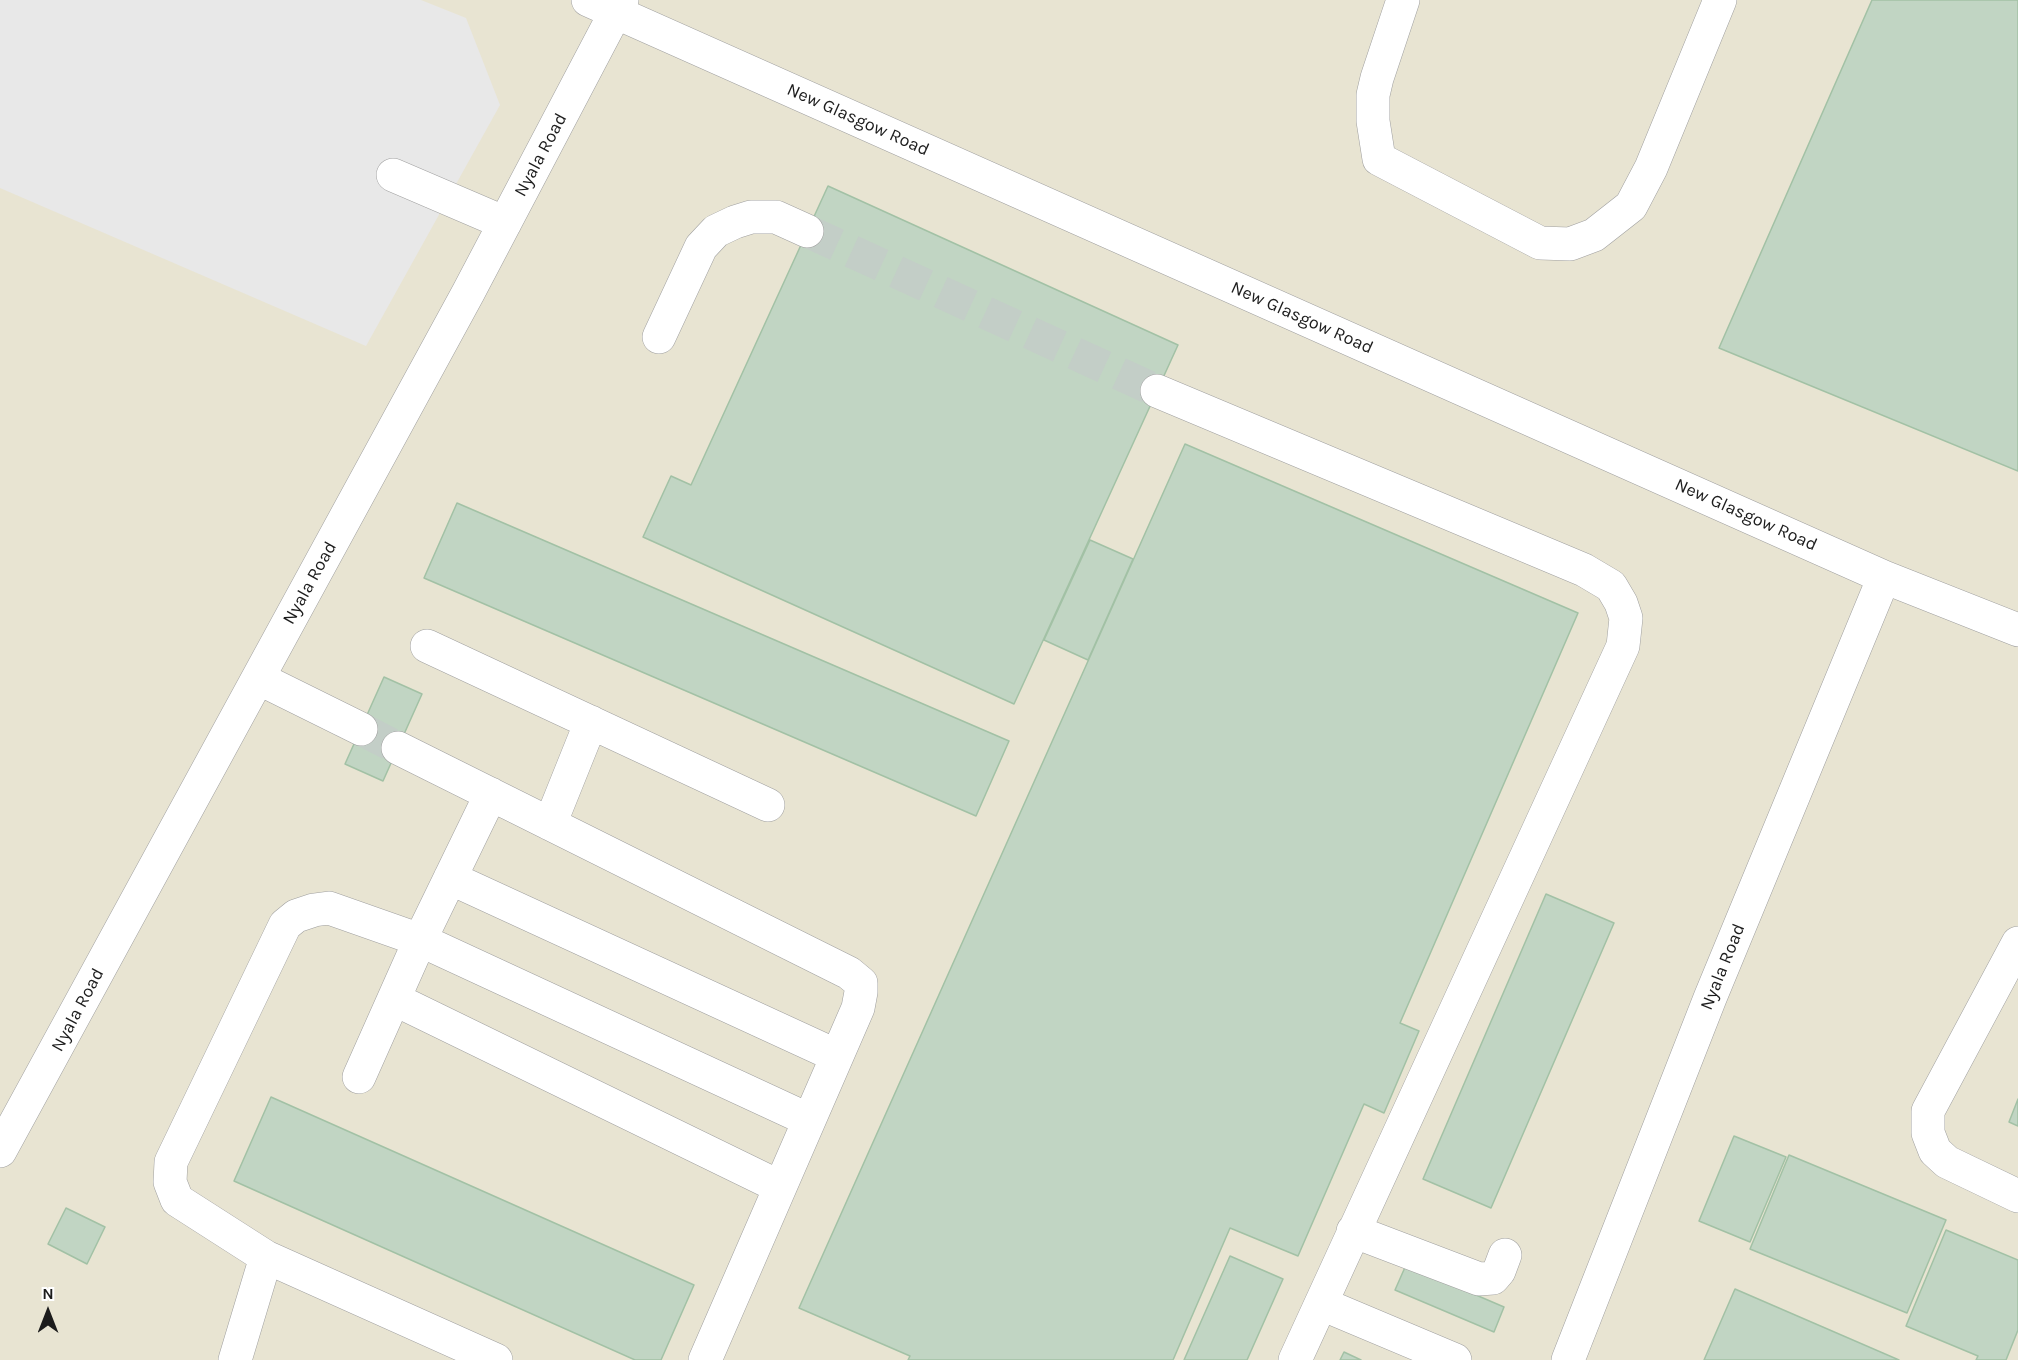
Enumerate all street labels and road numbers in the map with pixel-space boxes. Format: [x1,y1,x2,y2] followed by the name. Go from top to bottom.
[783,79,933,161] street label: New Glasgow Road
[510,110,572,200] street label: Nyala Road
[1227,277,1377,359] street label: New Glasgow Road
[1671,474,1821,556] street label: New Glasgow Road
[278,538,342,628] street label: Nyala Road
[1696,921,1750,1013] street label: Nyala Road
[47,965,109,1055] street label: Nyala Road

